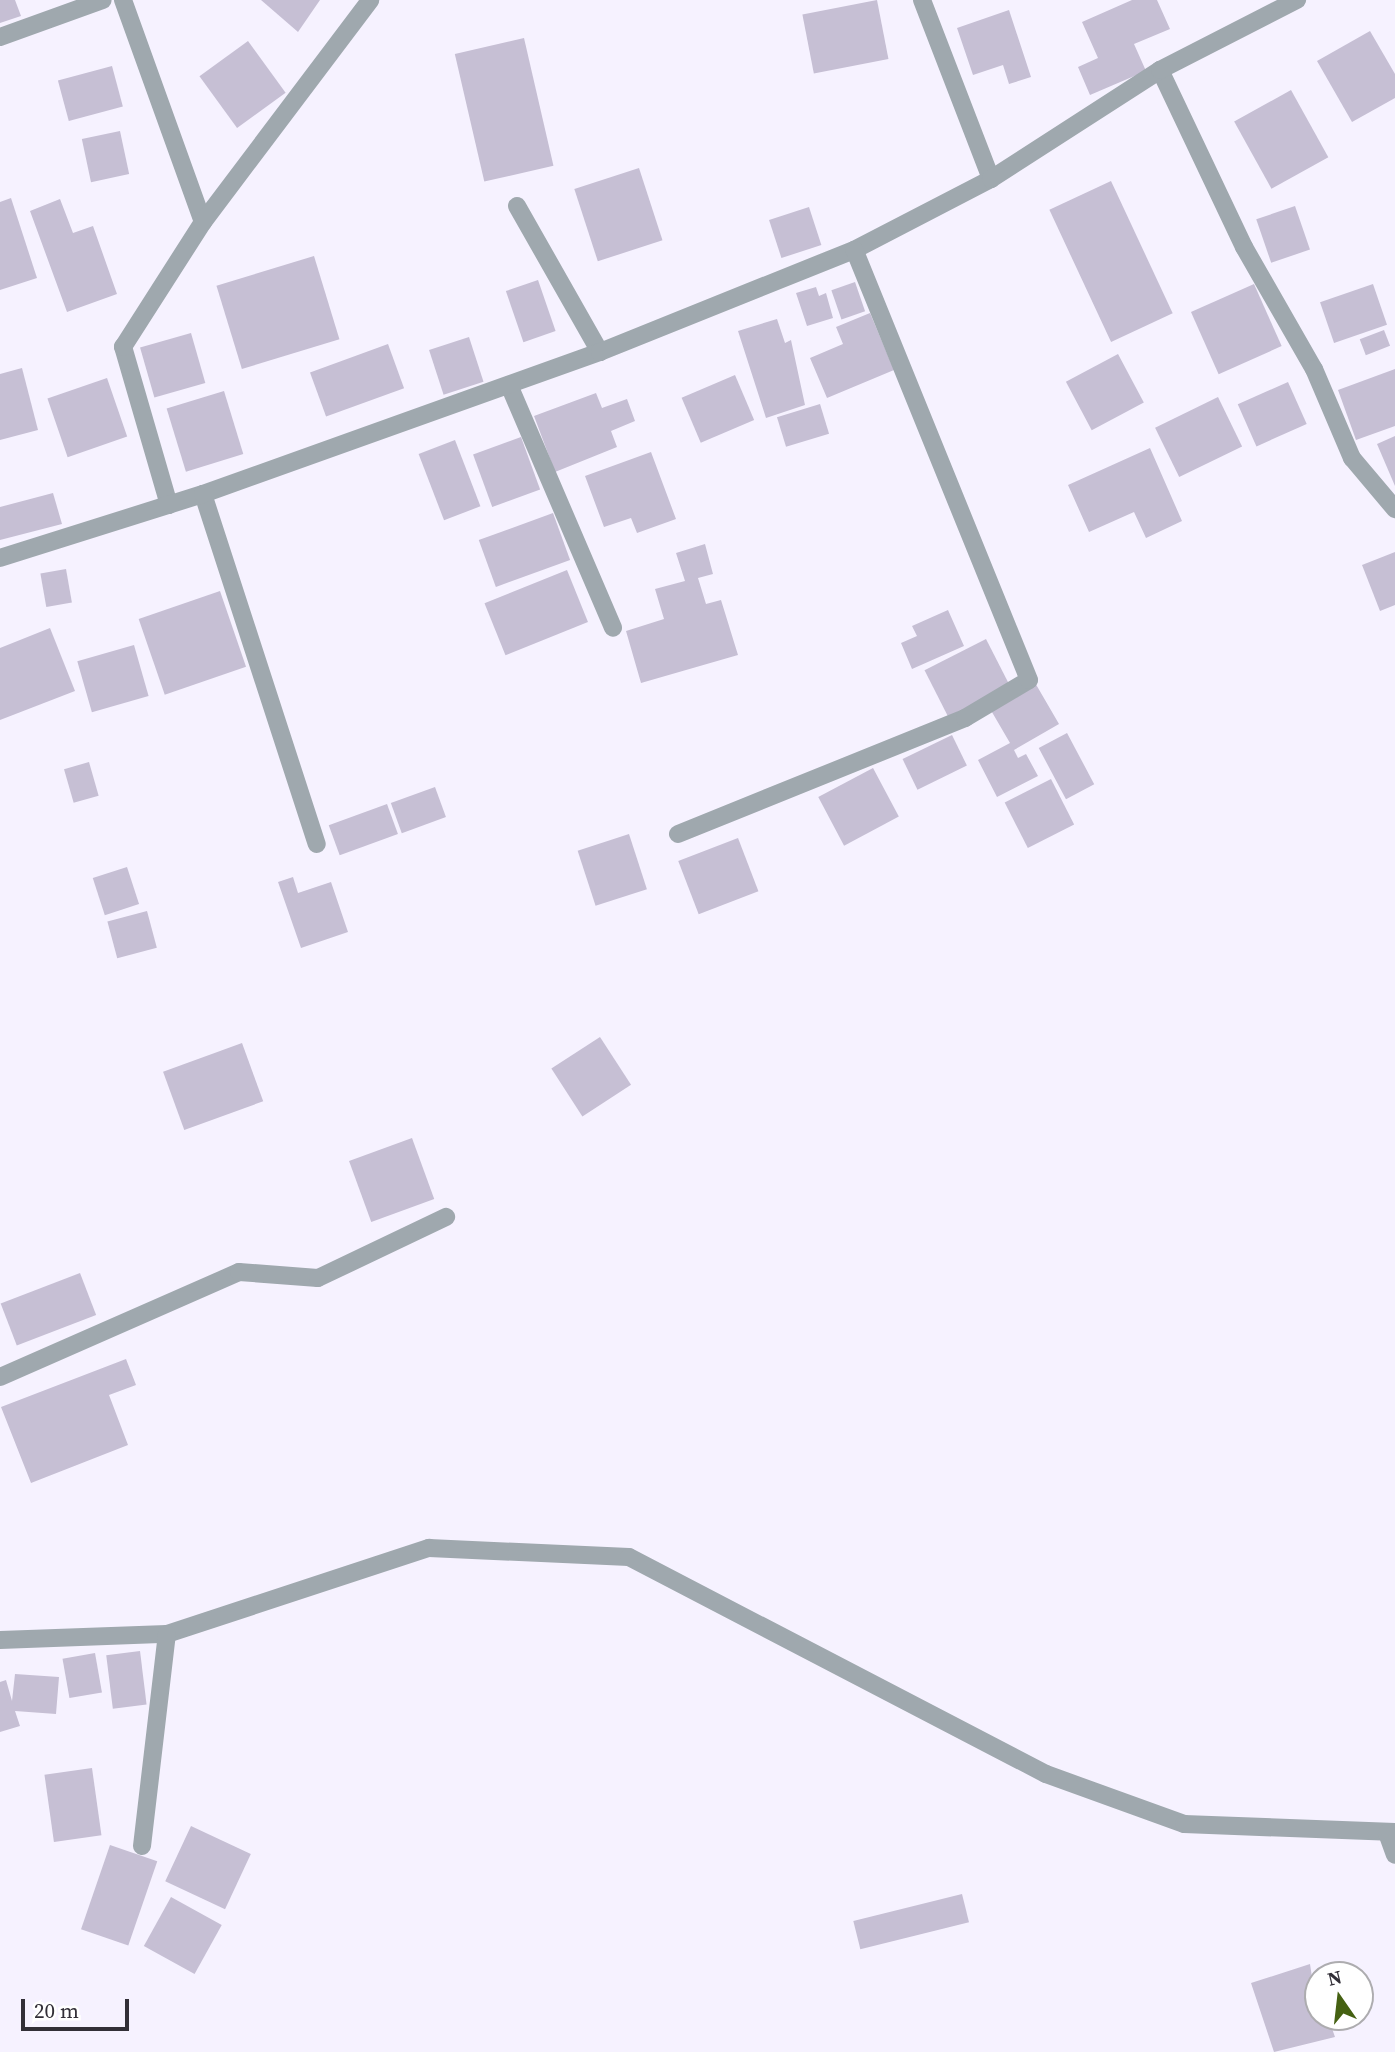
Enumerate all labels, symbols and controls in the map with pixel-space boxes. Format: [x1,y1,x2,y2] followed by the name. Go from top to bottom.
[1304,1961,1374,2031] north arrow
[1325,1963,1344,1992] text: N
[24,1986,133,2030] scale bar
[34,1996,79,2025] text: 20 m

